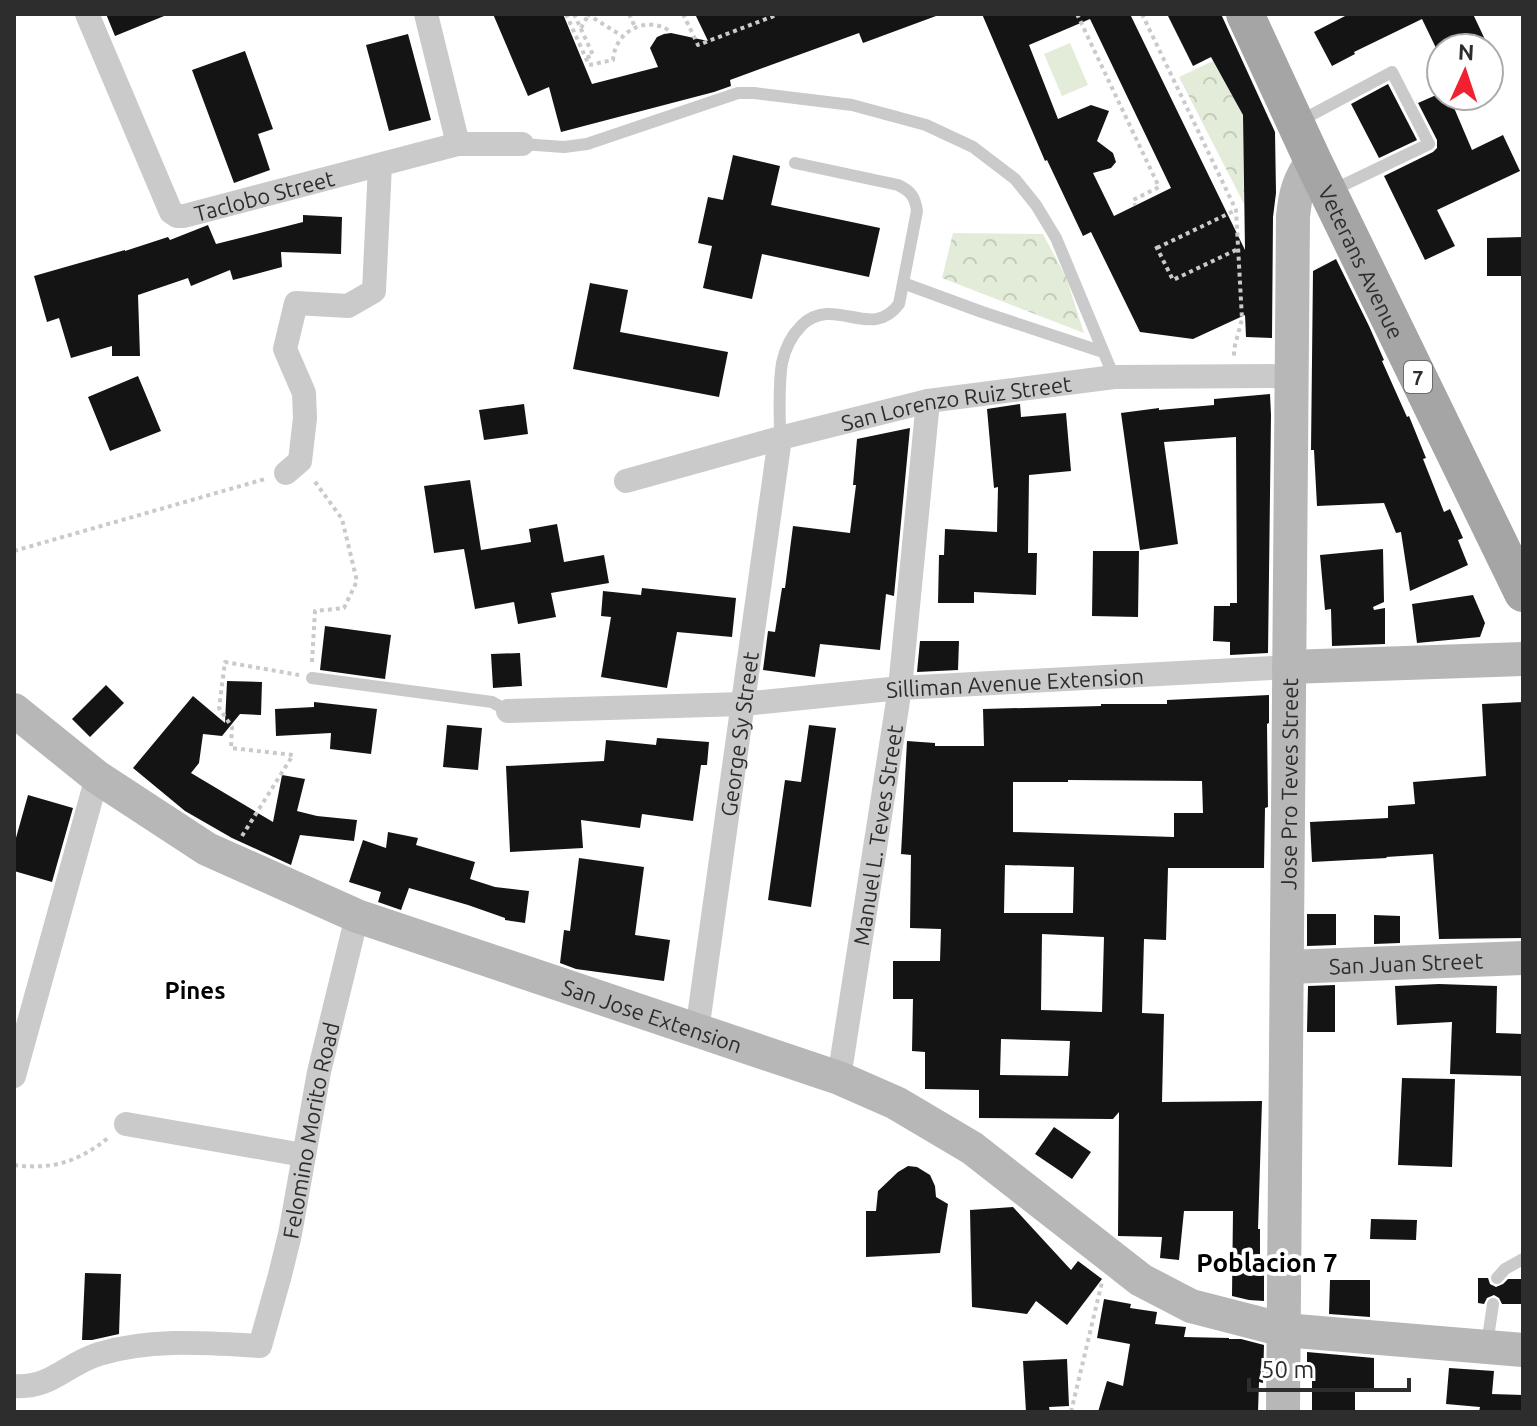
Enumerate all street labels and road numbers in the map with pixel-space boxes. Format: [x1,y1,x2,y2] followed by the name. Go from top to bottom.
[191,165,337,225] street label: Taclobo Street
[1314,181,1410,342] street label: Veterans Avenue
[1404,361,1432,393] road number: 7
[838,370,1073,435] street label: San Lorenzo Ruiz Street
[715,650,763,818] street label: George Sy Street
[885,662,1145,702] street label: Silliman Avenue Extension
[1275,677,1302,890] street label: Jose Pro Teves Street
[847,722,907,947] street label: Manuel L. Teves Street
[1328,947,1484,978] street label: San Juan Street
[559,973,746,1057] street label: San Jose Extension
[277,1019,343,1241] street label: Felomino Morito Road

